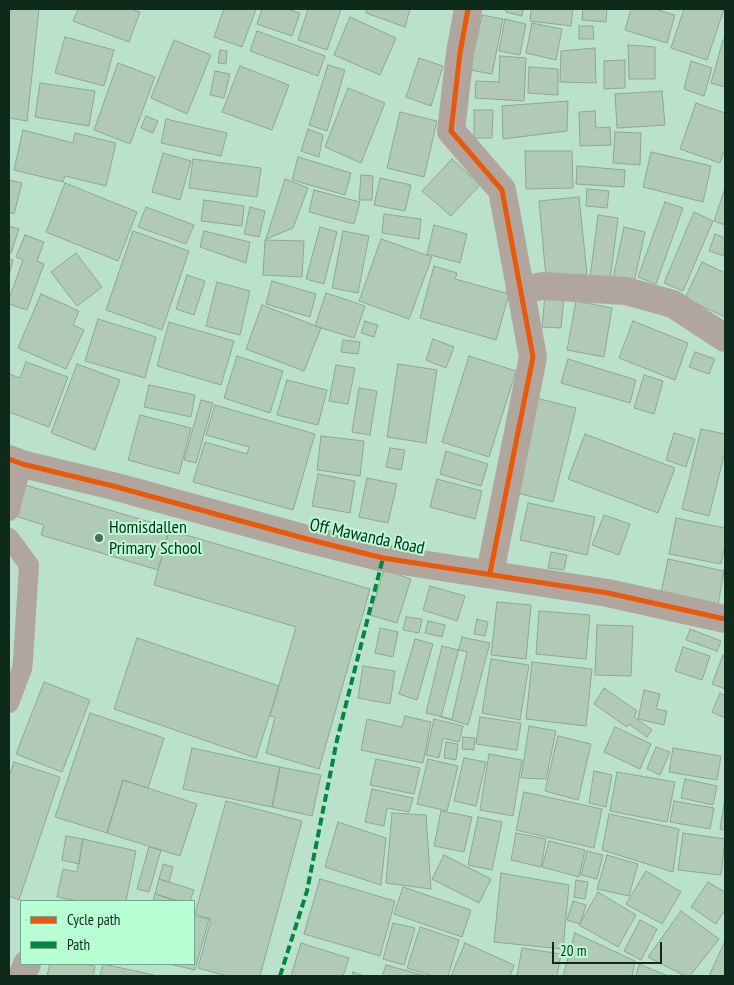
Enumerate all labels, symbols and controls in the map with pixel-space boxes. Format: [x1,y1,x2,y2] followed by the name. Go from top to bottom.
[308,514,426,560] street label: Off Mawanda Road
[109,517,202,560] place label: Homisdallen Primary School
[93,532,105,544] marker: Homisdallen Primary School
[20,900,195,965] legend
[67,910,120,929] text: Cycle path
[554,932,664,964] scale bar
[67,935,90,954] text: Path
[560,941,586,960] text: 20 m

